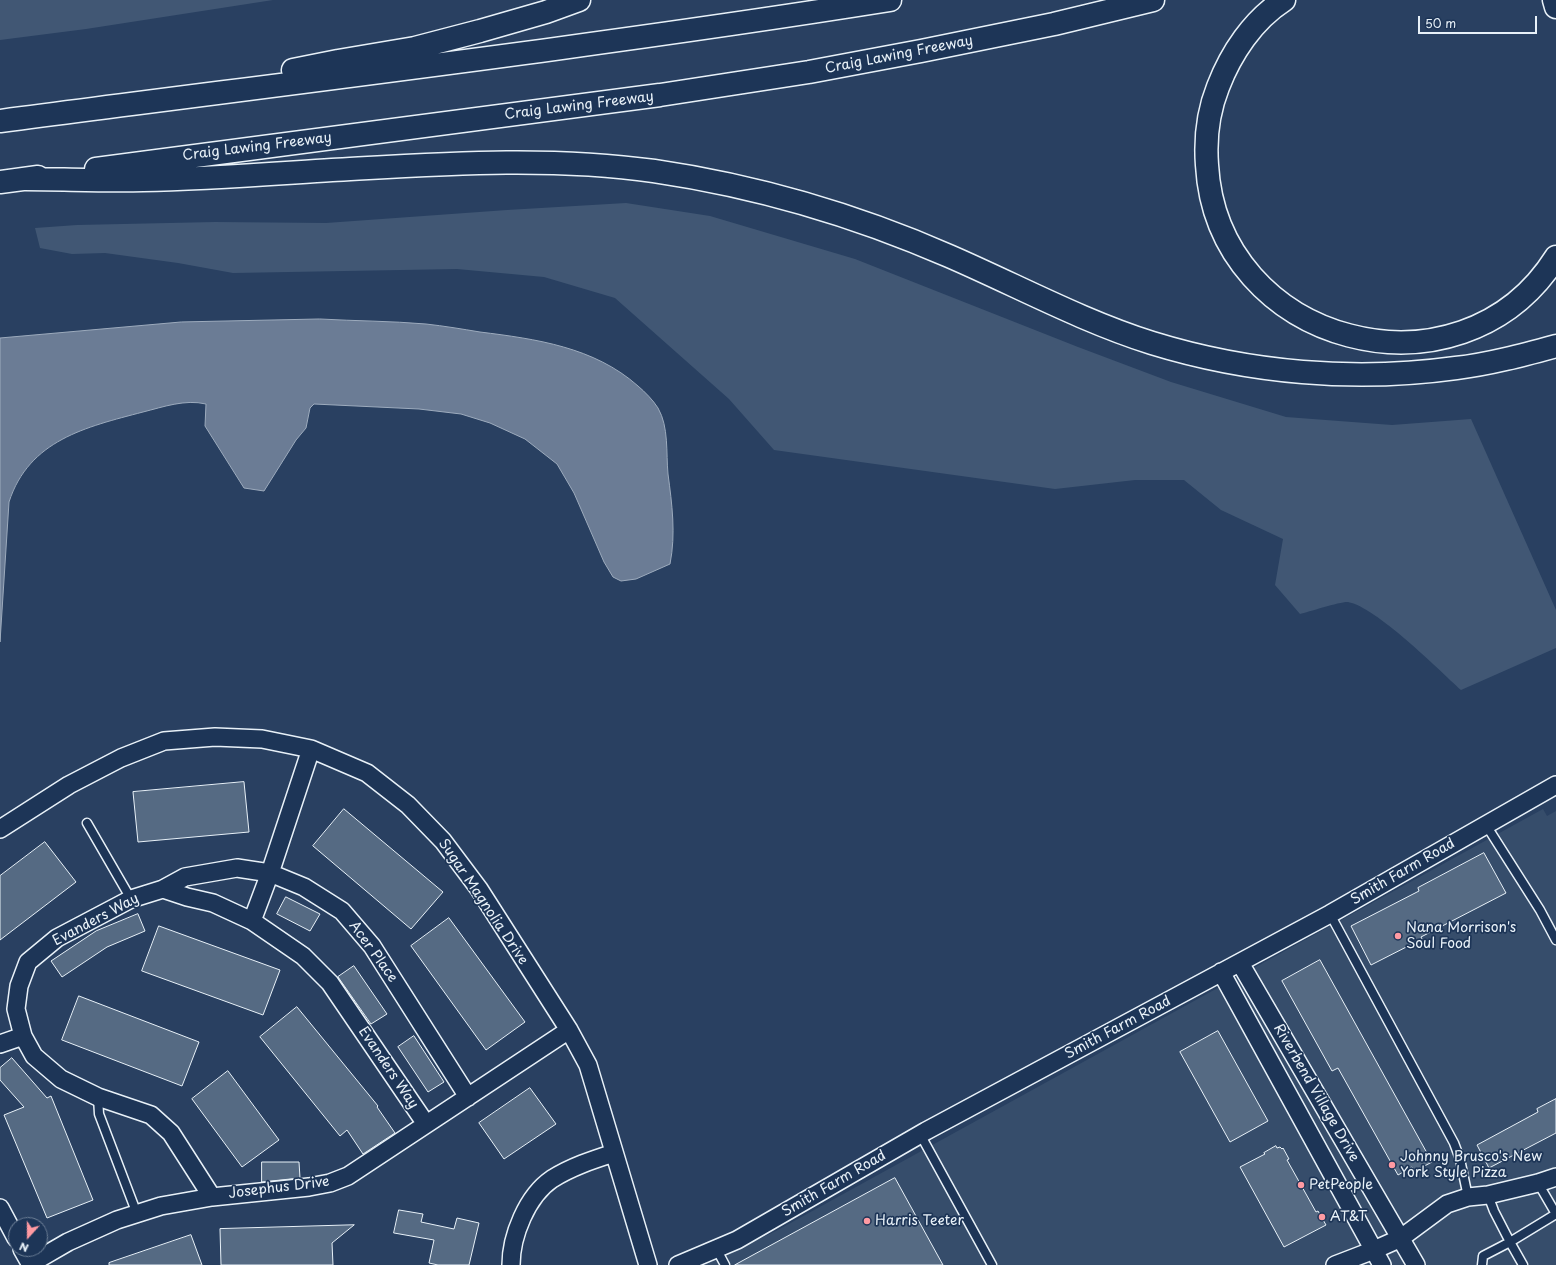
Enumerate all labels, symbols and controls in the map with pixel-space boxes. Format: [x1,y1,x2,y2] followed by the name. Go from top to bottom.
[1420,8,1539,34] scale bar
[1425,14,1456,32] text: 50 m
[824,32,974,78] street label: Craig Lawing Freeway
[503,89,655,123] street label: Craig Lawing Freeway
[181,130,333,164] street label: Craig Lawing Freeway
[1348,835,1458,909] street label: Smith Farm Road
[435,836,531,968] street label: Sugar Magnolia Drive
[50,890,142,950] street label: Evanders Way
[345,918,401,986] street label: Acer Place
[1406,920,1516,952] place label: Nana Morrison's Soul Food
[1393,931,1403,941] marker: Nana Morrison's Soul Food
[1062,993,1174,1063] street label: Smith Farm Road
[1270,1021,1362,1165] street label: Riverbend Village Drive
[354,1024,422,1112] street label: Evanders Way
[779,1147,889,1221] street label: Smith Farm Road
[1400,1149,1542,1182] place label: Johnny Brusco's New York Style Pizza
[1387,1160,1397,1170] marker: Johnny Brusco's New York Style Pizza
[227,1173,331,1203] street label: Josephus Drive
[1309,1177,1373,1193] place label: PetPeople
[1296,1180,1306,1190] marker: PetPeople
[1330,1209,1367,1225] place label: AT&T
[1317,1212,1327,1222] marker: AT&T
[875,1213,964,1229] place label: Harris Teeter
[862,1216,872,1226] marker: Harris Teeter
[8,1217,48,1257] north arrow
[17,1238,31,1257] text: N

